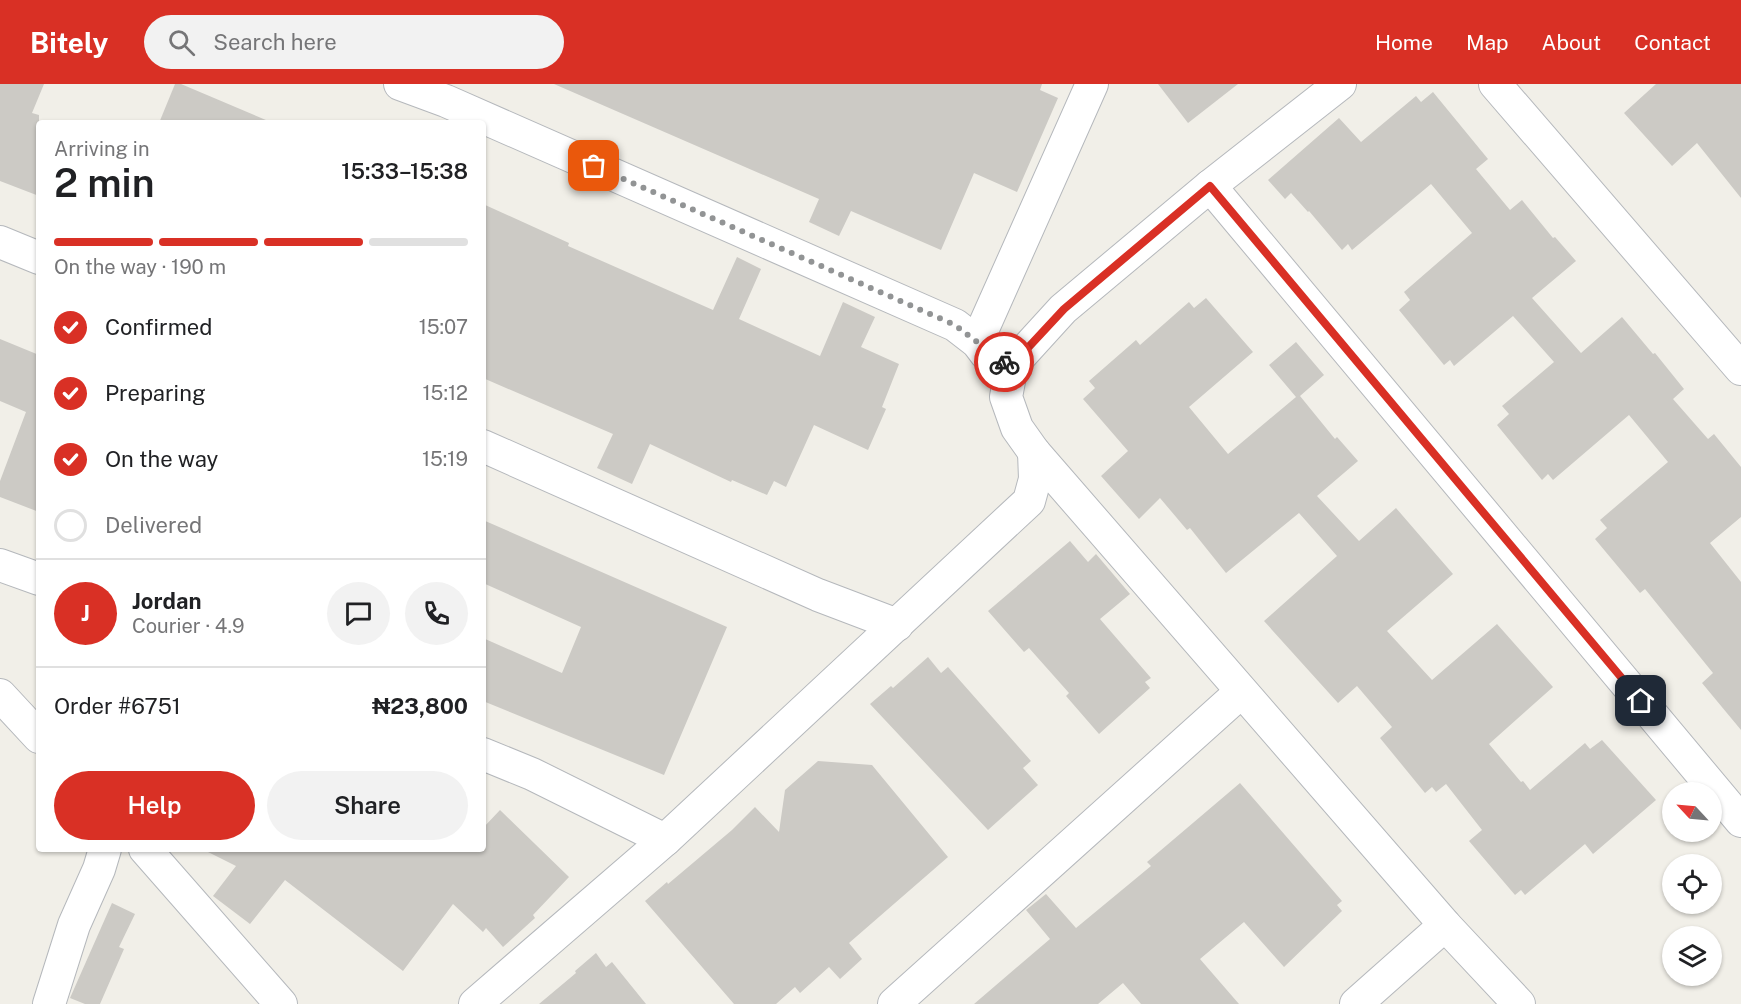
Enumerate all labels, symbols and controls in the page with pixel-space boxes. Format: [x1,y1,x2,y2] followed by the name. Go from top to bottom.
[144,15,564,69] search box
[30,26,108,59] text: Bitely
[165,26,198,59] icon: search
[213,29,337,55] text: Search here
[1375,30,1433,55] text: Home
[1466,30,1509,55] text: Map
[1542,30,1601,55] text: About
[1634,30,1711,55] text: Contact
[54,137,149,161] text: Arriving in
[568,140,619,191] pin
[577,149,610,182] icon: bag
[341,158,468,184] text: 15:33–15:38
[54,160,155,206] text: 2 min
[54,255,226,279] text: On the way · 190 m
[54,311,87,344] icon: check
[105,314,212,340] text: Confirmed
[419,315,468,339] text: 15:07
[974,332,1034,392] courier
[988,346,1021,379] icon: bike
[54,377,87,410] icon: check
[105,380,206,406] text: Preparing
[422,381,468,405] text: 15:12
[54,443,87,476] icon: check
[105,446,218,472] text: On the way
[422,447,468,471] text: 15:19
[105,512,202,538] text: Delivered
[327,582,390,645] button: chat
[405,582,468,645] button: phone
[132,588,201,614] text: Jordan
[81,600,90,626] text: J
[132,614,244,638] text: Courier · 4.9
[1615,675,1666,726] pin
[1624,684,1657,717] icon: home
[54,693,181,719] text: Order #6751
[372,693,468,719] text: ₦23,800
[54,771,255,840] button: Help
[267,771,468,840] button: Share
[1662,782,1722,842] north arrow
[1662,782,1722,986] map controls
[1662,854,1722,914] button: locate
[1662,926,1722,986] button: layers

